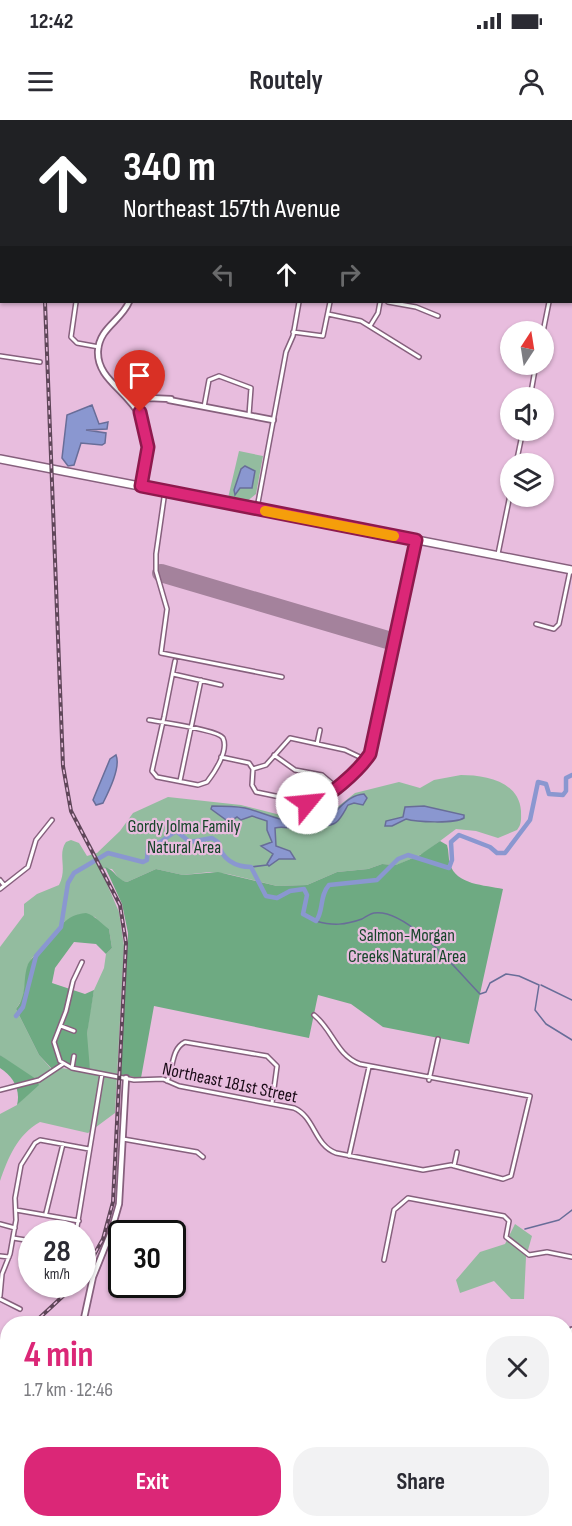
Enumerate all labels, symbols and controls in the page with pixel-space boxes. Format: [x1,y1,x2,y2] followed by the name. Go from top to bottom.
[30,8,73,35] text: 12:42
[24,65,57,98] icon: menu
[249,65,323,97] text: Routely
[515,65,548,98] icon: person
[123,142,216,193] text: 340 m
[24,144,102,222] icon: ahead
[123,193,341,225] text: Northeast 157th Avenue
[207,258,240,291] icon: left
[270,258,303,291] icon: ahead
[333,258,366,291] icon: right
[500,321,554,375] north arrow
[500,321,554,507] map controls
[114,350,165,412] pin
[123,359,156,392] icon: arrive
[500,387,554,441] button: sound
[500,453,554,507] button: layers
[275,771,339,835] position arrow
[127,816,241,858] park label: Gordy Jolma Family Natural Area
[348,925,466,967] park label: Salmon-Morgan Creeks Natural Area
[161,1058,300,1108] street label: Northeast 181st Street
[108,1220,186,1298] speed limit sign: 30
[43,1234,71,1270] text: 28
[44,1265,70,1284] text: km/h
[24,1334,94,1377] text: 4 min
[486,1336,549,1399] button: close
[24,1378,113,1402] text: 1.7 km · 12:46
[24,1447,281,1516] button: Exit
[293,1447,549,1516] button: Share

